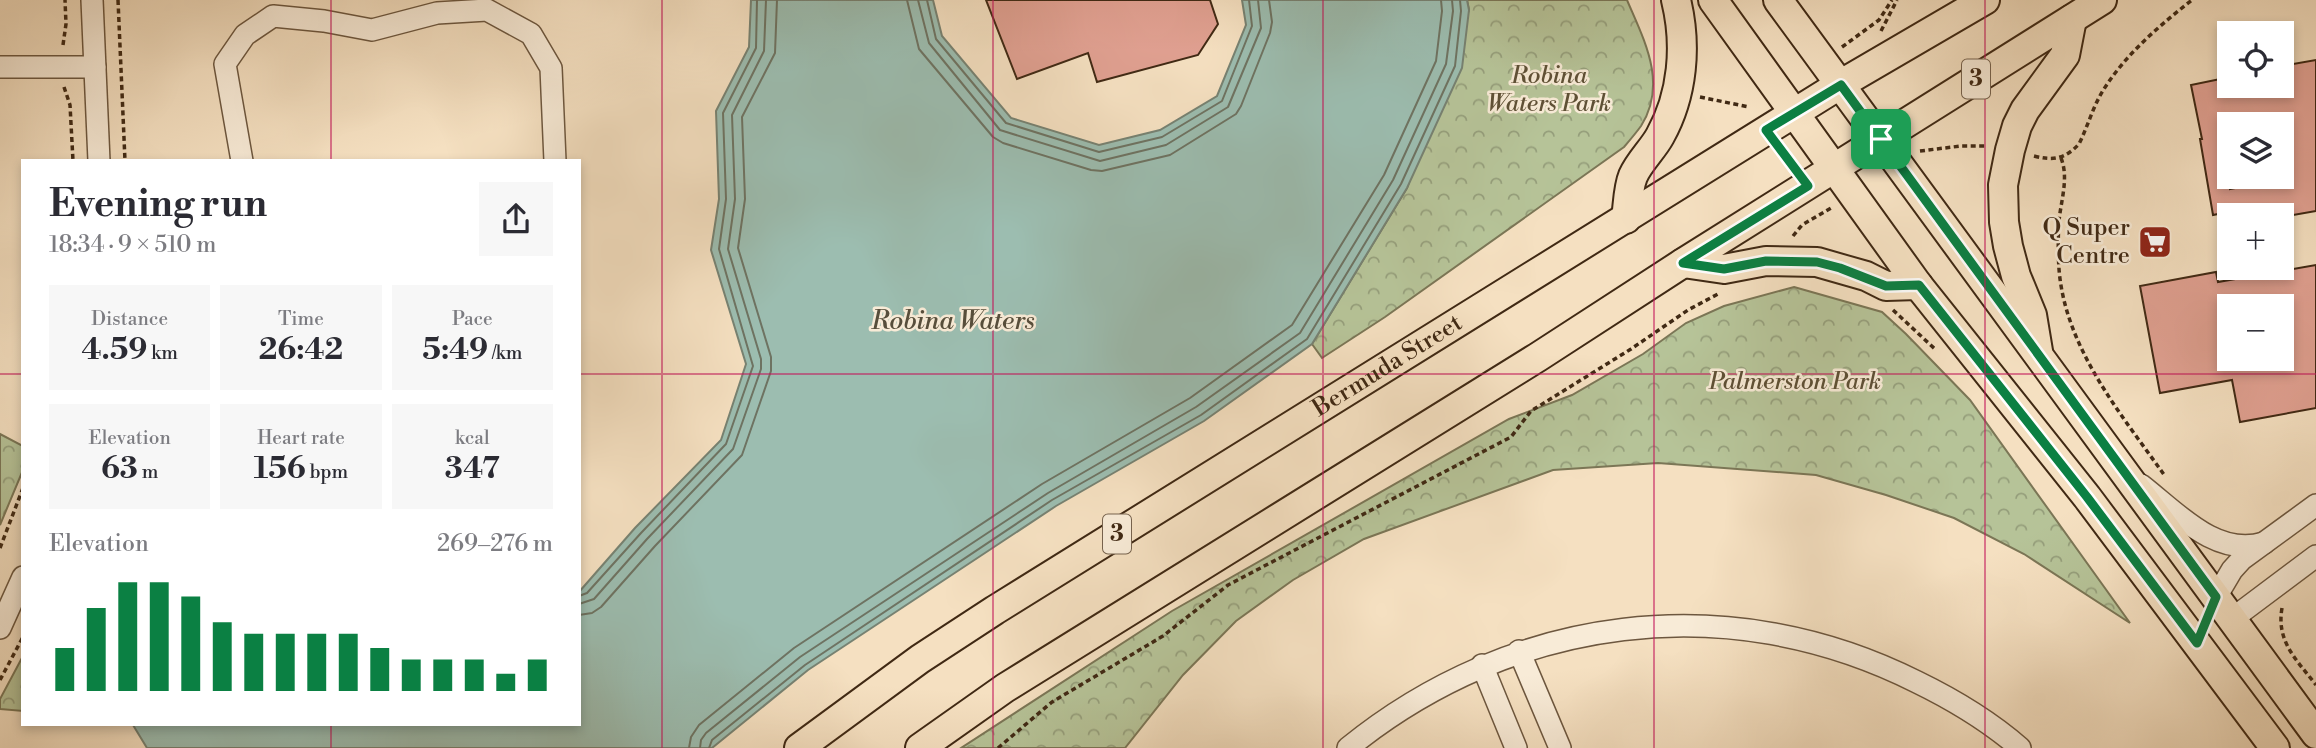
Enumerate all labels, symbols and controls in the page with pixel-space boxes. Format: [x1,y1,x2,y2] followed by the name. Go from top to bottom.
[2217,21,2294,371] map controls
[2217,21,2294,98] button: locate
[1962,60,1990,99] road number: 3
[1487,61,1611,119] park label: Robina Waters Park
[1851,109,1911,169] pin
[2217,112,2294,189] button: layers
[1862,120,1900,158] icon: arrive
[49,181,267,228] text: Evening run
[479,182,553,256] button: share
[2217,203,2294,280] button: +
[2042,213,2130,271] place label: Q Super Centre
[2136,223,2174,261] supermarket icon: Q Super Centre
[49,231,217,259] text: 18:34 · 9 × 510 m
[2217,294,2294,371] button: −
[870,305,1035,337] water label: Robina Waters
[91,307,168,331] text: Distance
[278,307,324,331] text: Time
[452,307,493,331] text: Pace
[1306,308,1468,424] street label: Bermuda Street
[82,331,147,369] text: 4.59
[259,331,343,369] text: 26:42
[422,331,488,369] text: 5:49
[147,341,178,365] text: km
[488,341,522,365] text: /km
[1708,367,1881,397] park label: Palmerston Park
[89,426,171,450] text: Elevation
[257,426,345,450] text: Heart rate
[455,426,490,450] text: kcal
[101,450,138,488] text: 63
[254,450,306,488] text: 156
[445,450,500,488] text: 347
[138,460,158,484] text: m
[306,460,348,484] text: bpm
[1103,514,1131,554] road number: 3
[49,530,149,558] text: Elevation
[437,530,553,558] text: 269–276 m

